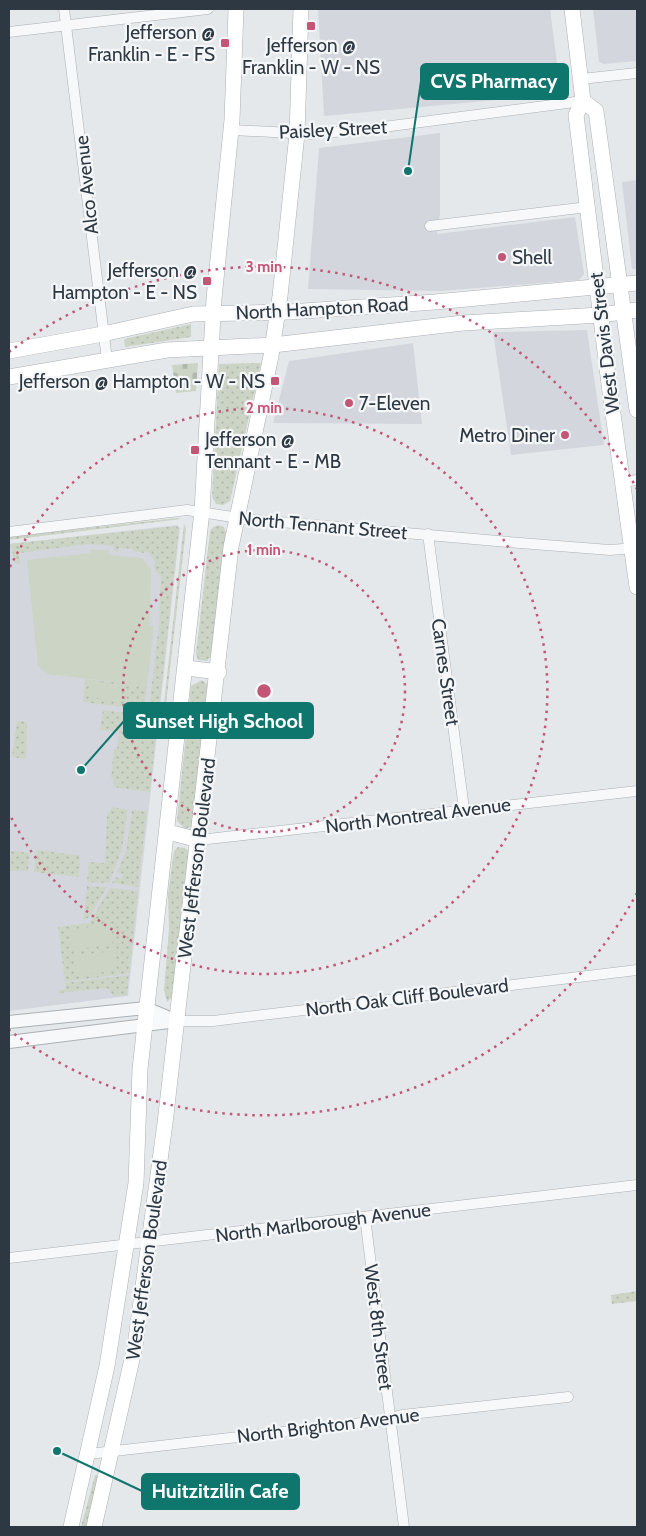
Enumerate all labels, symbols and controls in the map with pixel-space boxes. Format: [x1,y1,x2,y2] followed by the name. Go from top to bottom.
[305,20,317,32] marker: Jefferson @ Franklin - W - NS
[88,21,215,66] place label: Jefferson @ Franklin - E - FS
[242,34,380,79] place label: Jefferson @ Franklin - W - NS
[219,37,231,49] marker: Jefferson @ Franklin - E - FS
[421,64,568,99] callout: CVS Pharmacy
[430,69,558,93] text: CVS Pharmacy
[278,115,388,144] street label: Paisley Street
[70,134,103,236] street label: Alco Avenue
[512,246,552,269] place label: Shell
[496,251,508,263] marker: Shell
[246,258,282,276] text: 3 min
[52,259,197,304] place label: Jefferson @ Hampton - E - NS
[584,270,625,415] street label: West Davis Street
[201,275,213,287] marker: Jefferson @ Hampton - E - NS
[235,292,409,325] street label: North Hampton Road
[18,370,265,393] place label: Jefferson @ Hampton - W - NS
[269,375,281,387] marker: Jefferson @ Hampton - W - NS
[359,392,430,415] place label: 7-Eleven
[343,397,355,409] marker: 7-Eleven
[246,399,282,417] text: 2 min
[459,424,555,447] place label: Metro Diner
[204,428,341,473] place label: Jefferson @ Tennant - E - MB
[559,429,571,441] marker: Metro Diner
[189,444,201,456] marker: Jefferson @ Tennant - E - MB
[238,507,409,544] street label: North Tennant Street
[247,541,281,559] text: 1 min
[427,617,465,728] street label: Carnes Street
[255,682,273,700] centre of rings
[124,703,313,738] callout: Sunset High School
[135,709,303,733] text: Sunset High School
[173,757,220,960] street label: West Jefferson Boulevard
[324,793,512,838] street label: North Montreal Avenue
[304,974,510,1021] street label: North Oak Cliff Boulevard
[121,1159,172,1361] street label: West Jefferson Boulevard
[214,1198,432,1247] street label: North Marlborough Avenue
[359,1263,398,1392] street label: West 8th Street
[236,1403,421,1448] street label: North Brighton Avenue
[142,1474,299,1509] callout: Huitzitzilin Cafe
[151,1479,289,1503] text: Huitzitzilin Cafe

